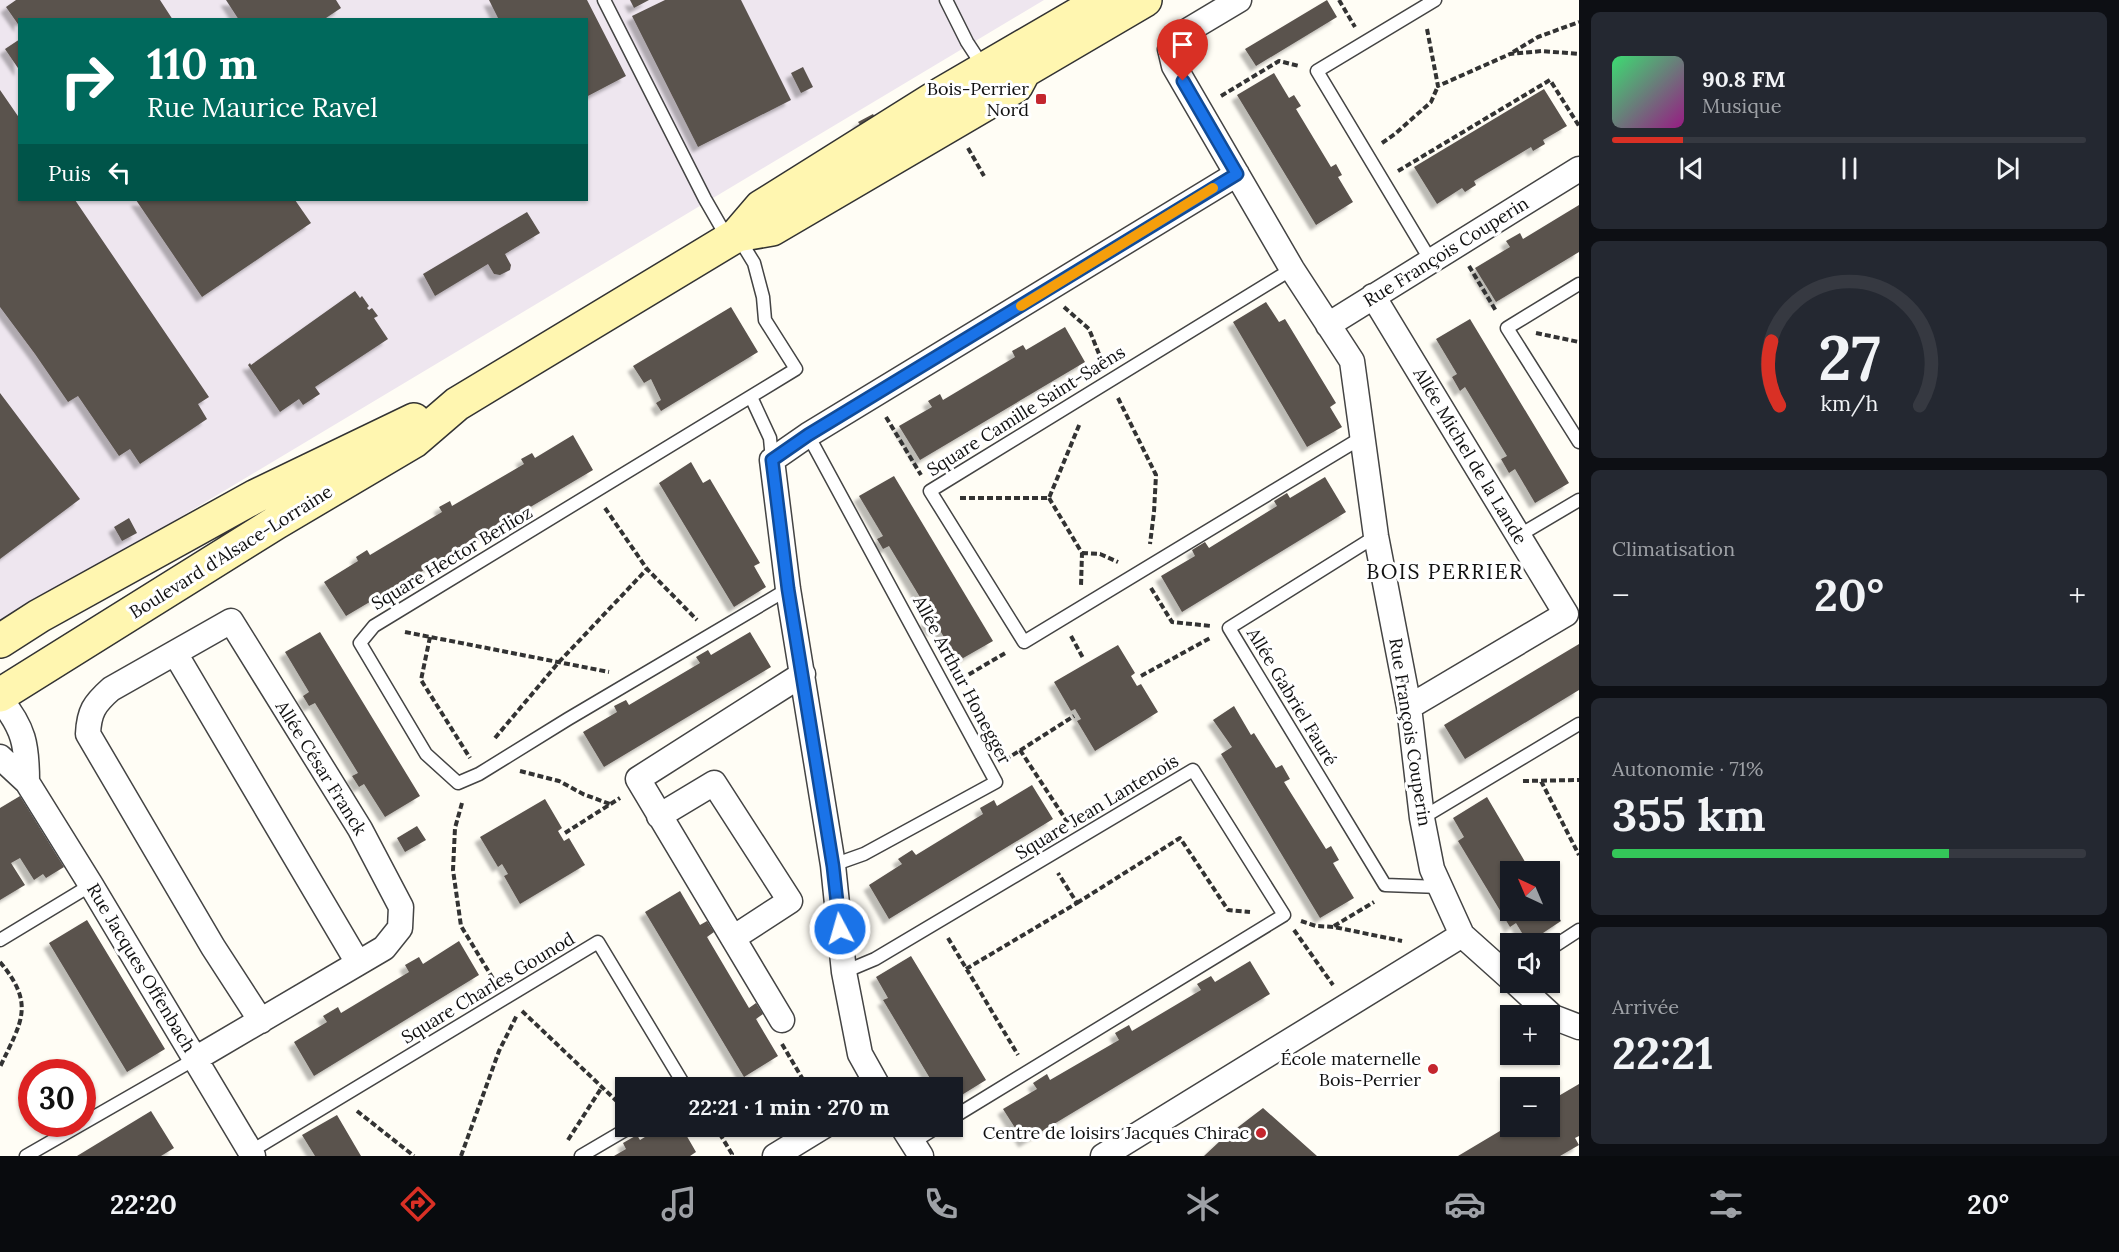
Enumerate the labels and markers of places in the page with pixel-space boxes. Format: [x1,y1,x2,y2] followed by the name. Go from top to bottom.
[1157,19,1208,81] pin
[927,77,1029,121] place label: Bois-Perrier Nord
[1034,92,1048,106] marker: Bois-Perrier Nord
[1280,1047,1421,1091] place label: École maternelle Bois-Perrier
[1426,1062,1440,1076] marker: École maternelle Bois-Perrier
[983,1121,1249,1144] place label: Centre de loisirs Jacques Chirac
[1254,1126,1268,1140] marker: Centre de loisirs Jacques Chirac

